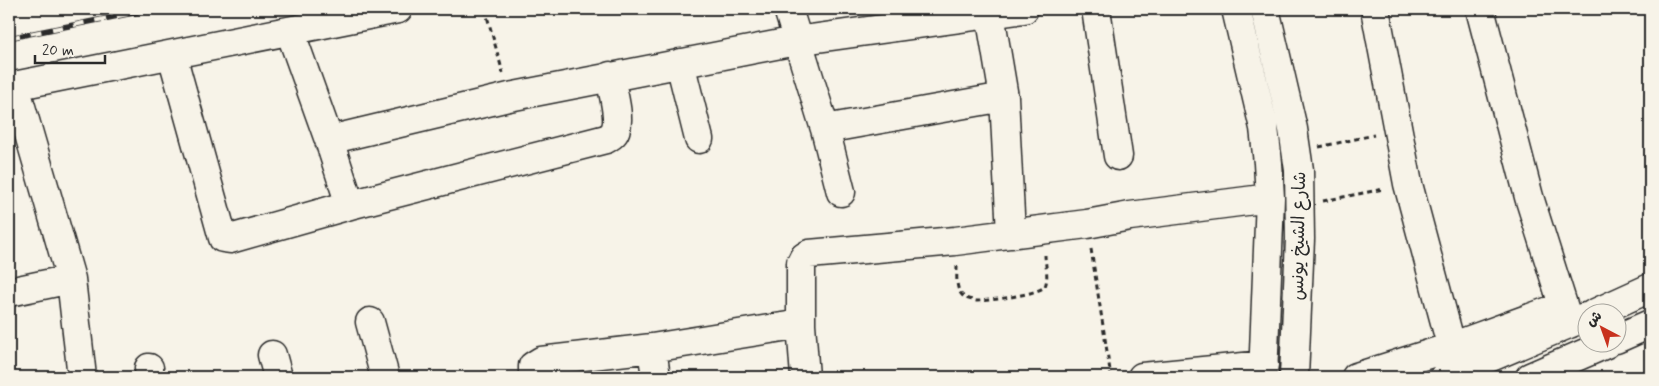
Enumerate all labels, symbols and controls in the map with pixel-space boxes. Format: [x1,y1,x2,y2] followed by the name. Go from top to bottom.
[35,32,105,64] scale bar
[42,41,74,61] text: 20 m
[1286,171,1312,301] street label: شارع الشيخ يونس
[1576,304,1626,354] north arrow
[1582,307,1606,331] text: ش

